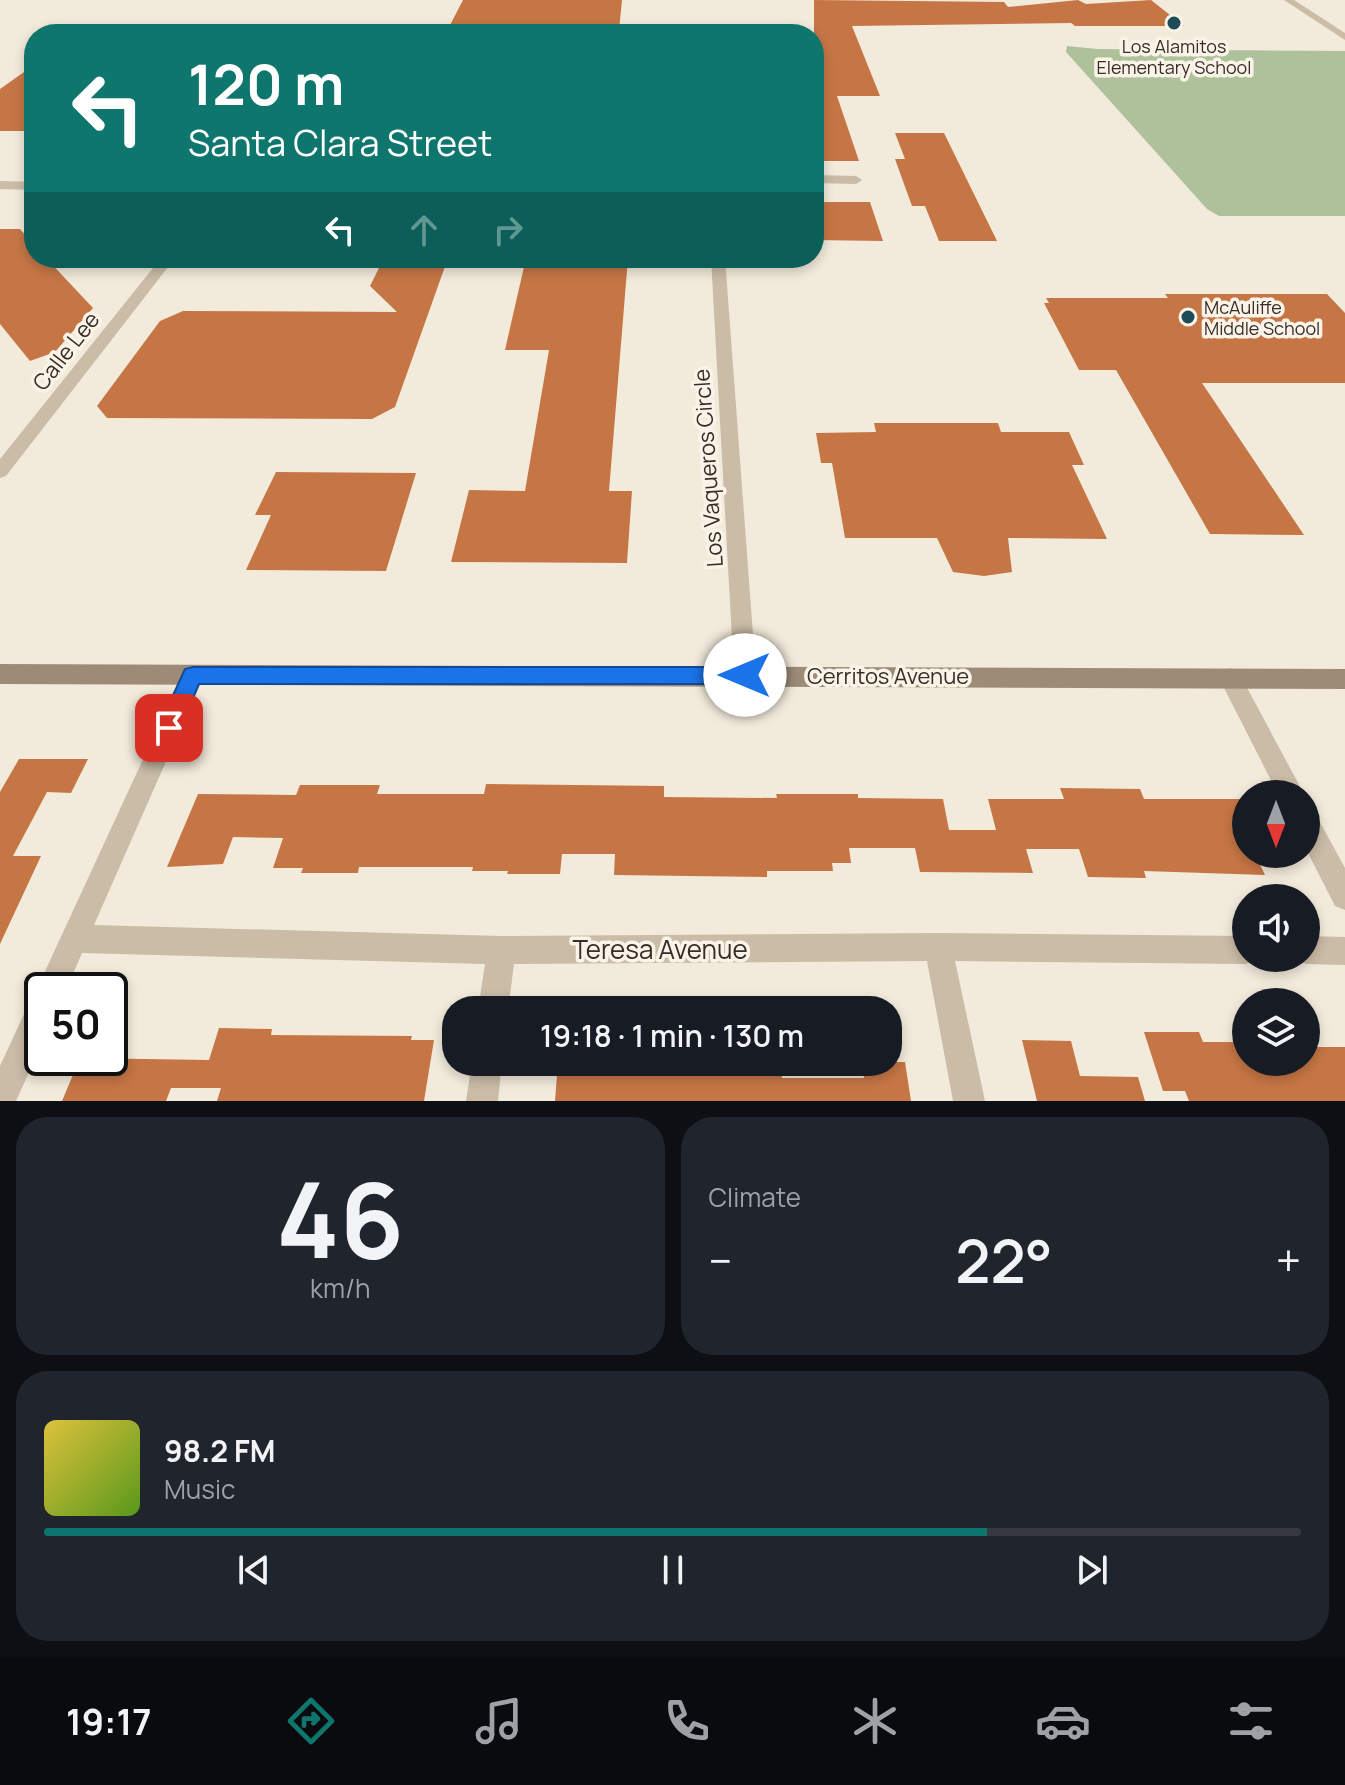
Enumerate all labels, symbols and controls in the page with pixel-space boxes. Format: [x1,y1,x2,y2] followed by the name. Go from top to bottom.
[1165,14,1183,32] marker: Los Alamitos Elementary School
[1097,34,1251,79] place label: Los Alamitos Elementary School
[188,45,344,122] text: 120 m
[56,56,160,160] icon: left
[188,118,493,167] text: Santa Clara Street
[318,208,362,252] icon: left
[402,208,446,252] icon: ahead
[486,208,530,252] icon: right
[1204,295,1320,340] place label: McAuliffe Middle School
[26,305,106,397] street label: Calle Lee
[1179,308,1197,326] marker: McAuliffe Middle School
[686,368,730,568] street label: Los Vaqueros Circle
[703,633,787,717] position arrow
[807,661,969,691] street label: Cerritos Avenue
[135,694,203,762] pin
[147,706,191,750] icon: arrive
[1232,780,1320,868] north arrow
[1232,780,1320,1076] map controls
[1232,884,1320,972] button: sound
[572,931,748,967] street label: Teresa Avenue
[24,972,128,1076] speed limit sign: 50
[1232,988,1320,1076] button: layers
[540,1015,804,1056] text: 19:18 · 1 min · 130 m
[276,1147,404,1289] text: 46
[709,1179,801,1215] text: Climate
[955,1219,1053,1301] text: 22°
[709,1230,732,1290] text: −
[1276,1230,1301,1290] text: +
[310,1270,370,1306] text: km/h
[164,1430,275,1471] text: 98.2 FM
[164,1471,235,1507] text: Music
[232,1548,276,1592] icon: previous
[651,1548,695,1592] icon: pause
[1070,1548,1114,1592] icon: next
[283,1693,339,1749] icon: directions
[471,1693,527,1749] icon: music
[659,1693,715,1749] icon: phone
[847,1693,903,1749] icon: climate
[1035,1693,1091,1749] icon: car
[1223,1693,1279,1749] icon: filters
[66,1697,151,1746] text: 19:17

